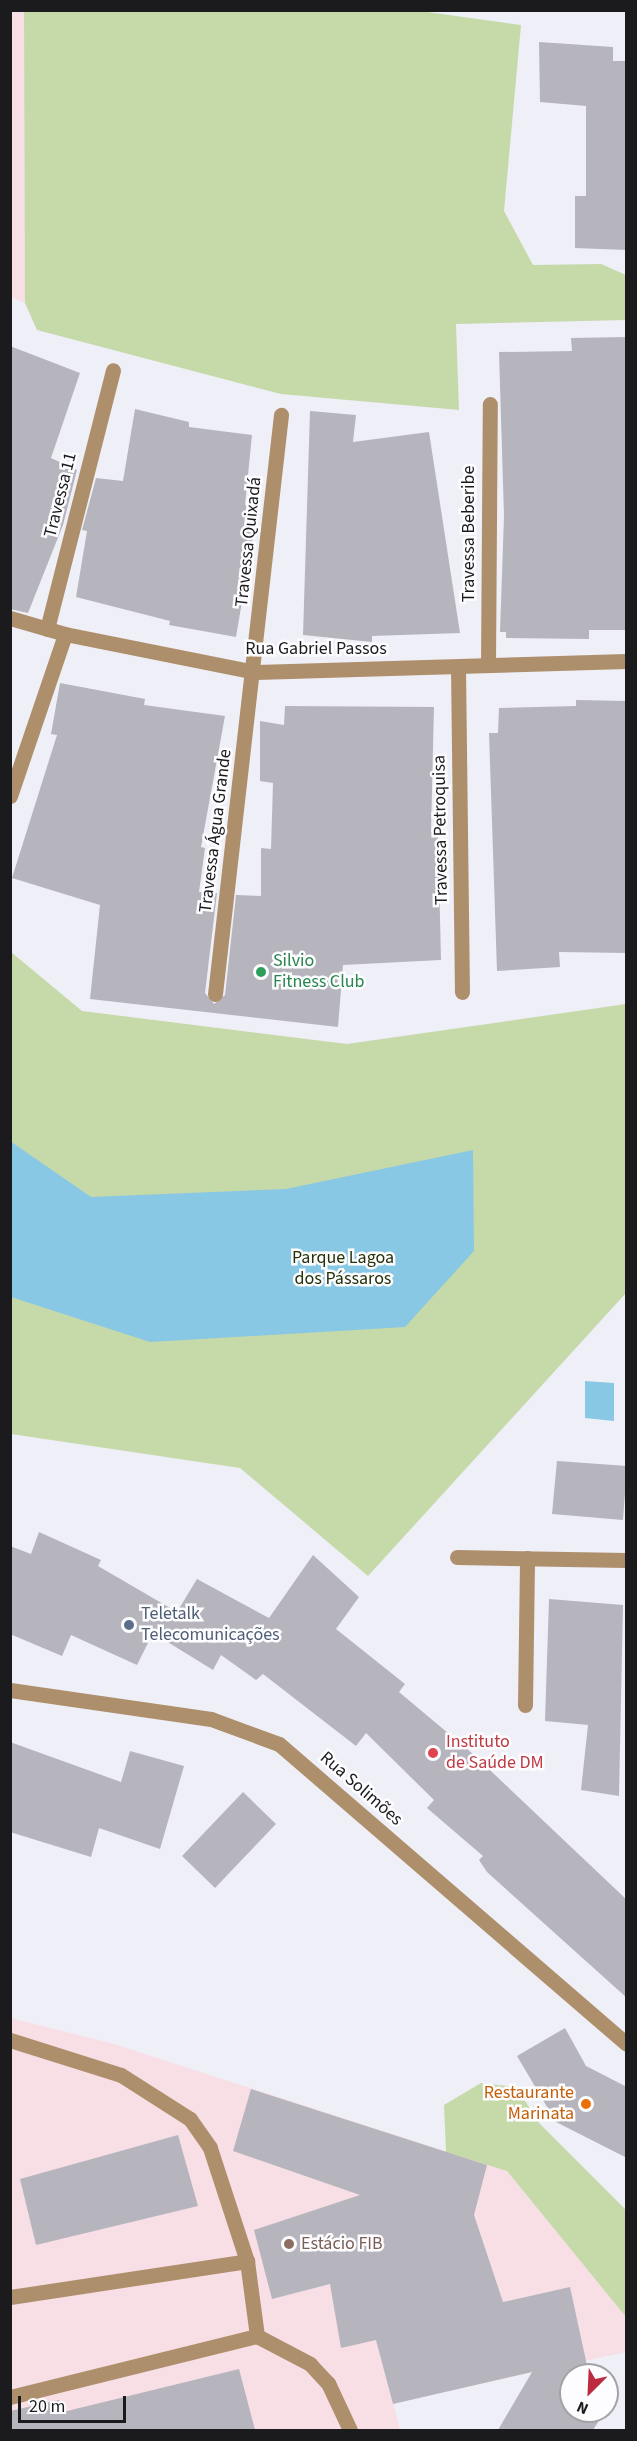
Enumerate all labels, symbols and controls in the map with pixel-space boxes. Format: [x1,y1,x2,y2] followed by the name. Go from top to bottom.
[40,450,82,540] street label: Travessa 11
[458,466,480,602] street label: Travessa Beberibe
[231,476,267,608] street label: Travessa Quixadá
[245,638,387,660] street label: Rua Gabriel Passos
[195,748,237,914] street label: Travessa Água Grande
[429,755,453,905] street label: Travessa Petroquisa
[273,951,364,994] place label: Silvio Fitness Club
[254,965,268,979] marker: Silvio Fitness Club
[292,1248,394,1290] park label: Parque Lagoa dos Pássaros
[141,1604,280,1646] place label: Teletalk Telecomunicações
[122,1618,136,1632] marker: Teletalk Telecomunicações
[446,1732,544,1774] place label: Instituto de Saúde DM
[424,1744,442,1762] marker: Instituto de Saúde DM
[315,1747,407,1831] street label: Rua Solimões
[484,2083,574,2126] place label: Restaurante Marinata
[579,2097,593,2111] marker: Restaurante Marinata
[301,2233,383,2255] place label: Estácio FIB
[282,2237,296,2251] marker: Estácio FIB
[559,2363,619,2423] north arrow
[21,2384,129,2422] scale bar
[29,2394,65,2419] text: 20 m
[573,2395,592,2420] text: N

